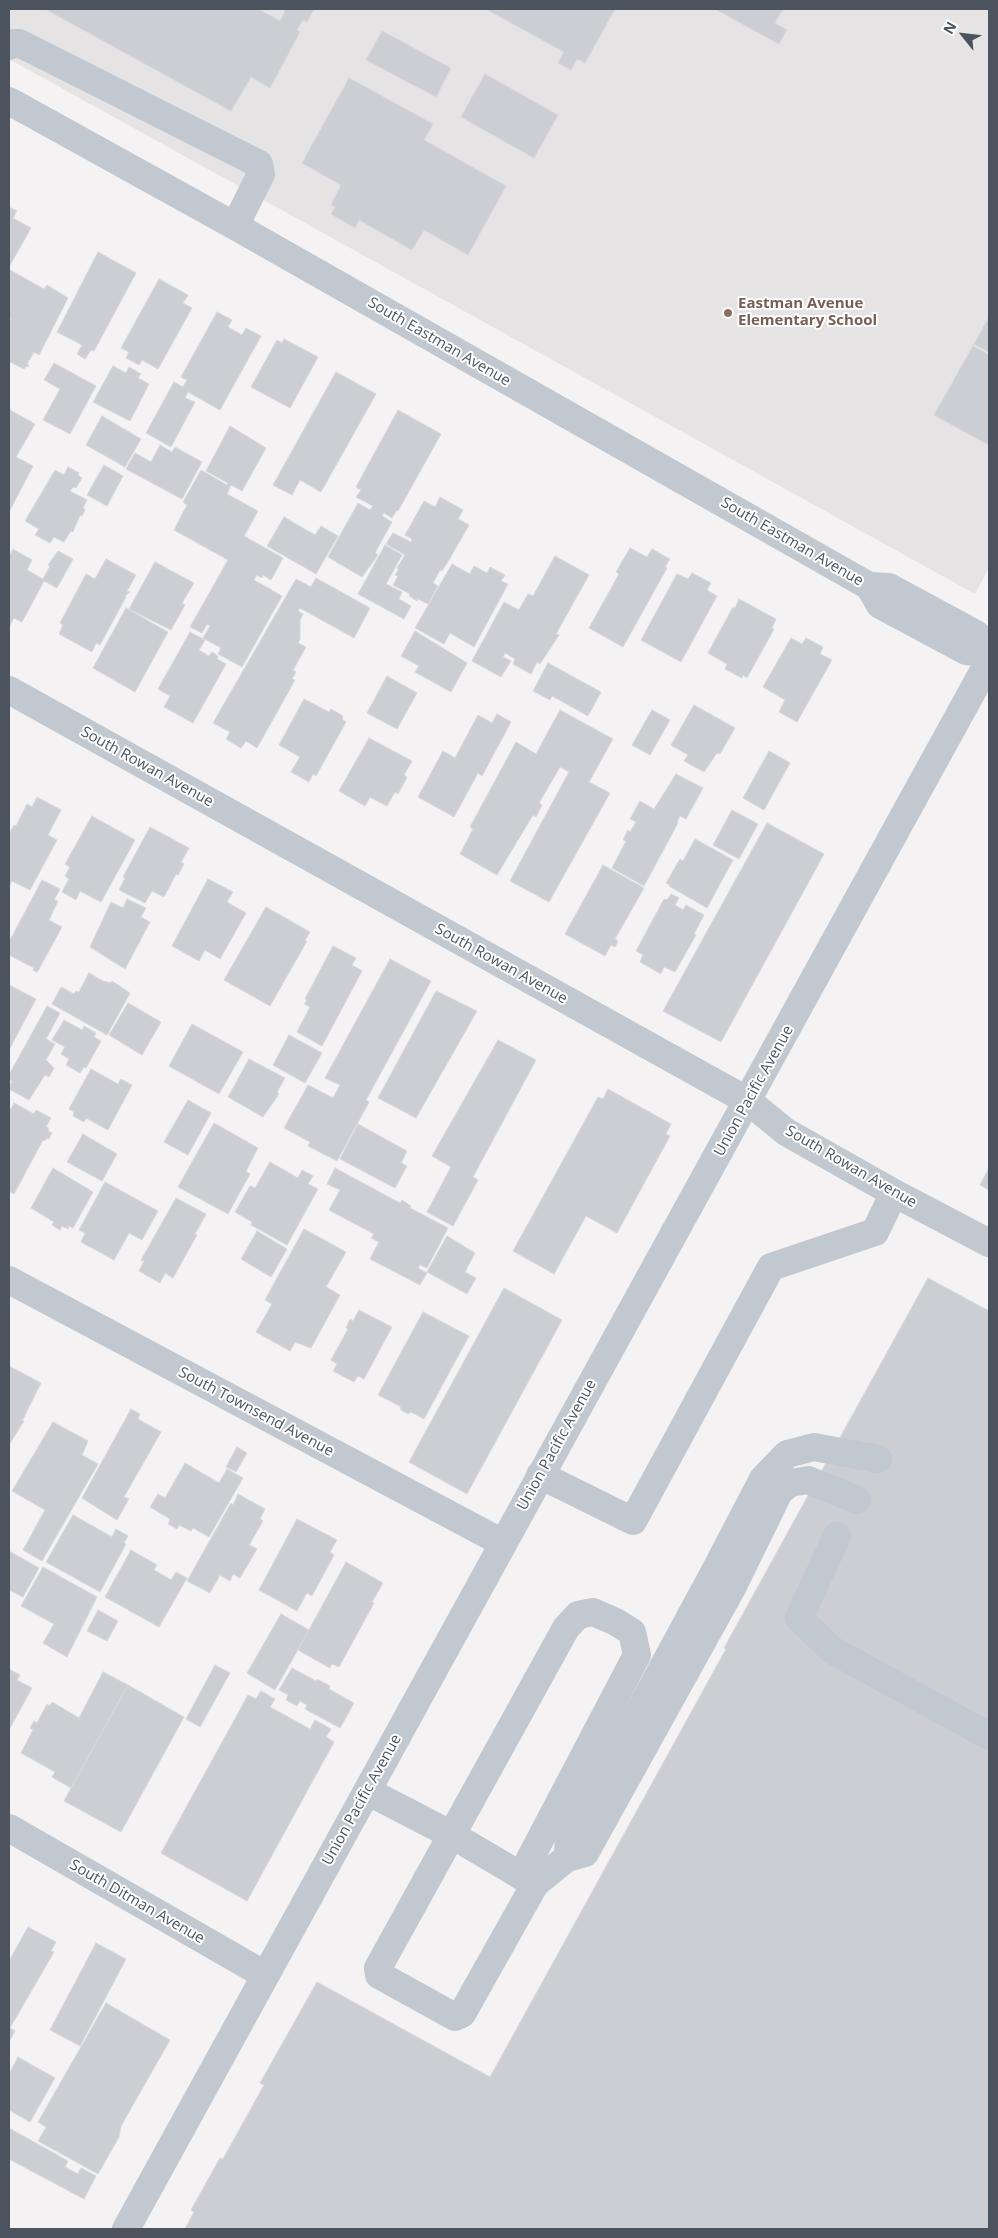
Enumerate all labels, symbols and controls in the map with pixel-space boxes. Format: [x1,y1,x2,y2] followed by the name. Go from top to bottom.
[938,10,988,60] north arrow
[938,18,961,37] text: N
[365,294,513,390] street label: South Eastman Avenue
[738,295,877,330] place label: Eastman Avenue Elementary School
[722,307,734,319] marker: Eastman Avenue Elementary School
[718,494,866,590] street label: South Eastman Avenue
[78,723,216,811] street label: South Rowan Avenue
[432,920,570,1008] street label: South Rowan Avenue
[711,1023,797,1159] street label: Union Pacific Avenue
[782,1122,920,1212] street label: South Rowan Avenue
[175,1363,337,1461] street label: South Townsend Avenue
[514,1377,600,1513] street label: Union Pacific Avenue
[319,1732,405,1868] street label: Union Pacific Avenue
[66,1856,208,1948] street label: South Ditman Avenue

